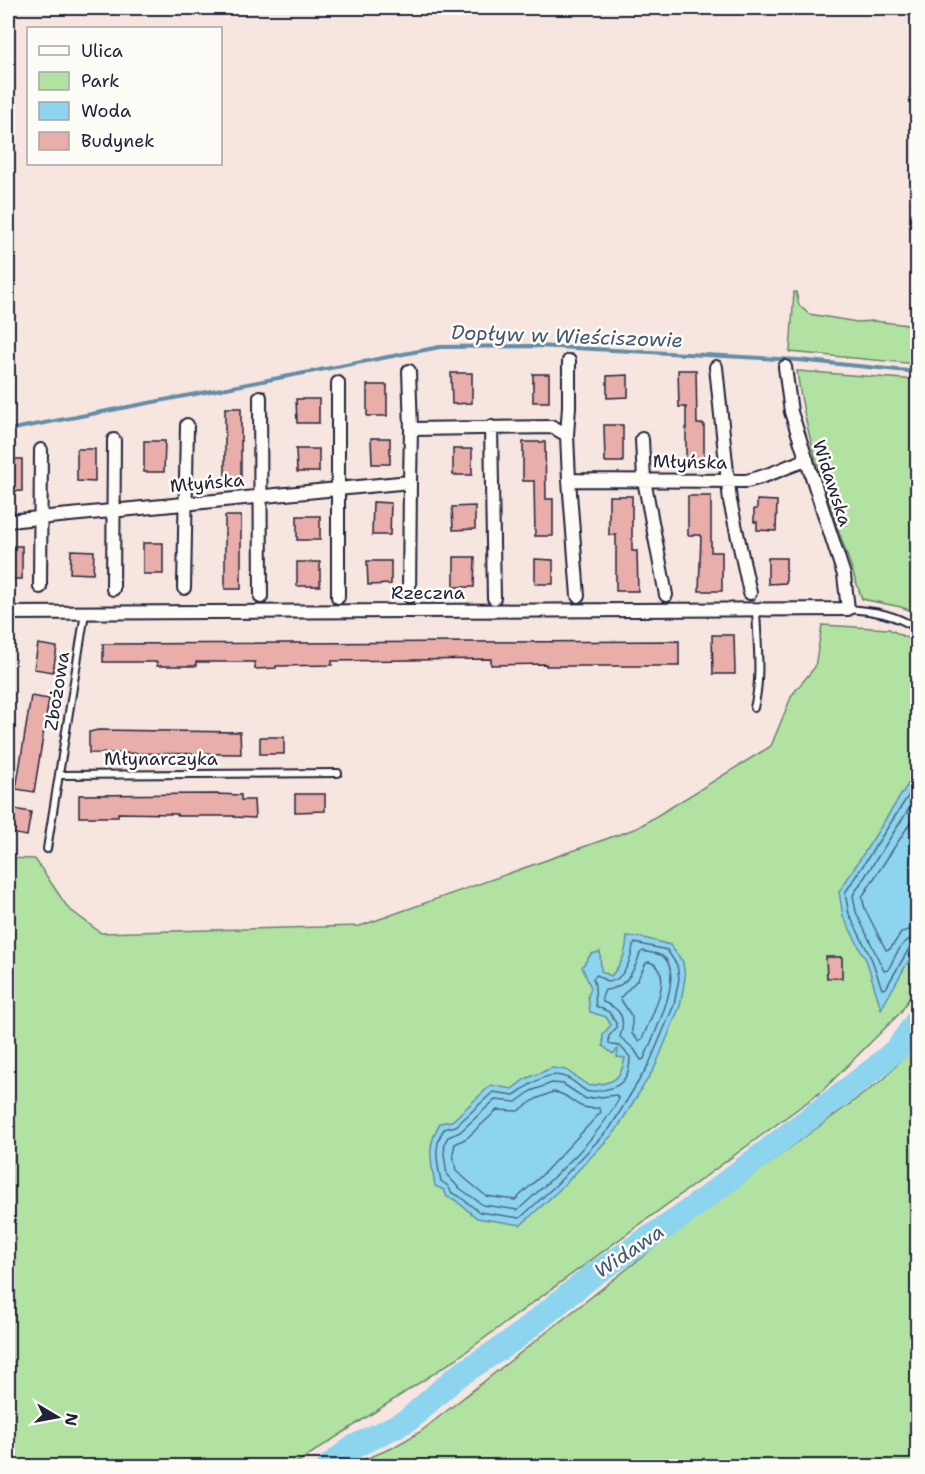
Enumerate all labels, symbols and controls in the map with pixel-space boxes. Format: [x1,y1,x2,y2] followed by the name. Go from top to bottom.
[27,27,222,165] legend
[81,39,123,63] text: Ulica
[81,69,120,93] text: Park
[81,99,131,123] text: Woda
[81,129,155,153] text: Budynek
[451,319,683,353] water label: Dopływ w Wieściszowie
[807,437,857,529] street label: Widawska
[653,449,727,475] street label: Młyńska
[169,468,245,498] street label: Młyńska
[391,581,465,605] street label: Rzeczna
[39,650,75,732] street label: Zbożowa
[104,747,218,771] street label: Młynarczyka
[589,1218,669,1284] water label: Widawa
[27,1387,87,1447] north arrow
[60,1411,83,1428] text: N

